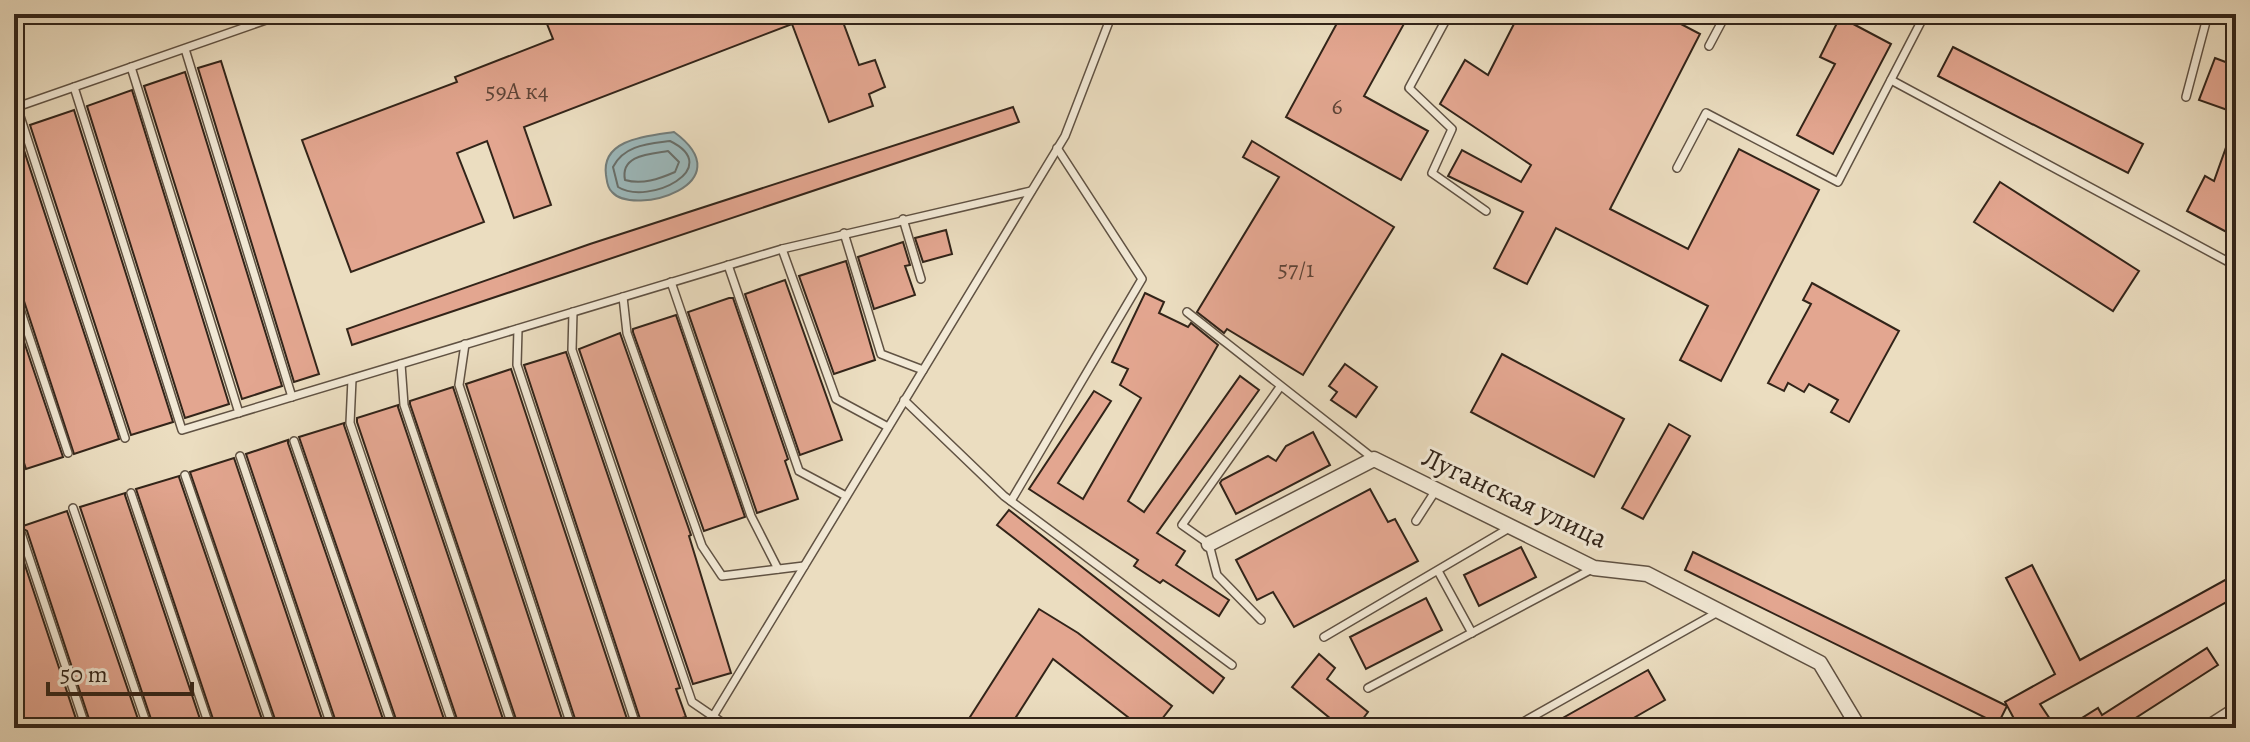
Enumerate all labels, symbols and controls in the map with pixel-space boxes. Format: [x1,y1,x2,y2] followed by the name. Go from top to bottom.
[485,75,549,107] house number: 59А к4
[1331,90,1343,122] house number: 6
[1278,253,1314,285] house number: 57/1
[1416,438,1614,558] street label: Луганская улица
[48,646,192,696] scale bar
[60,658,108,690] text: 50 m

